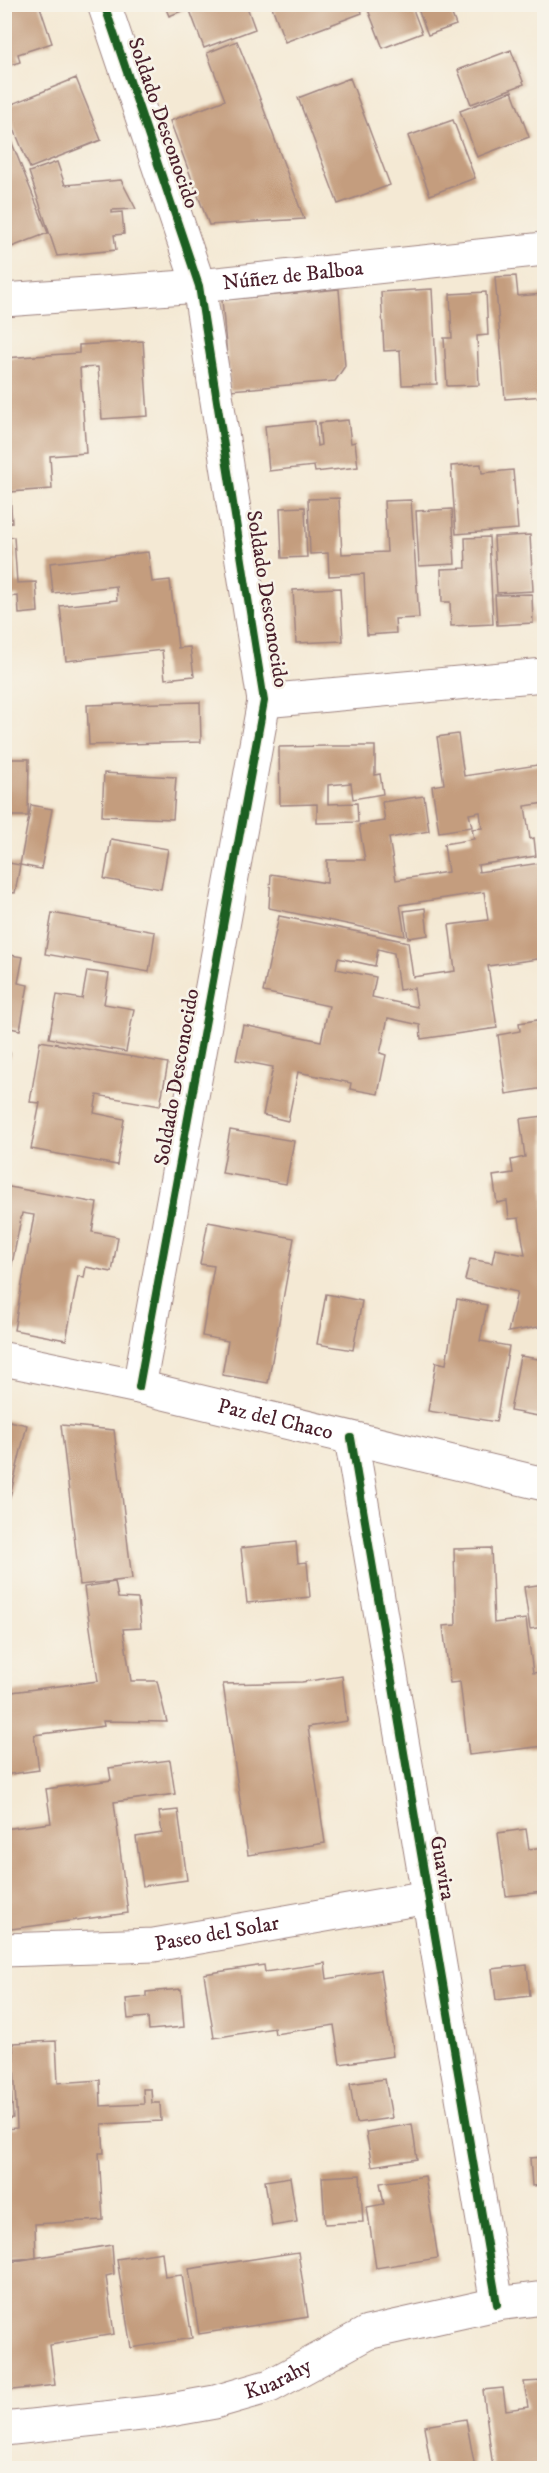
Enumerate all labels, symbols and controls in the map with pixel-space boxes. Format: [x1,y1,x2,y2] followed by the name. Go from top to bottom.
[122,34,204,212] street label: Soldado Desconocido
[221,255,365,296] street label: Núñez de Balboa
[240,509,294,689] street label: Soldado Desconocido
[149,987,205,1167] street label: Soldado Desconocido
[215,1393,336,1446] street label: Paz del Chaco
[424,1834,460,1902] street label: Guavira
[153,1910,281,1958] street label: Paseo del Solar
[242,2352,317,2406] street label: Kuarahy

